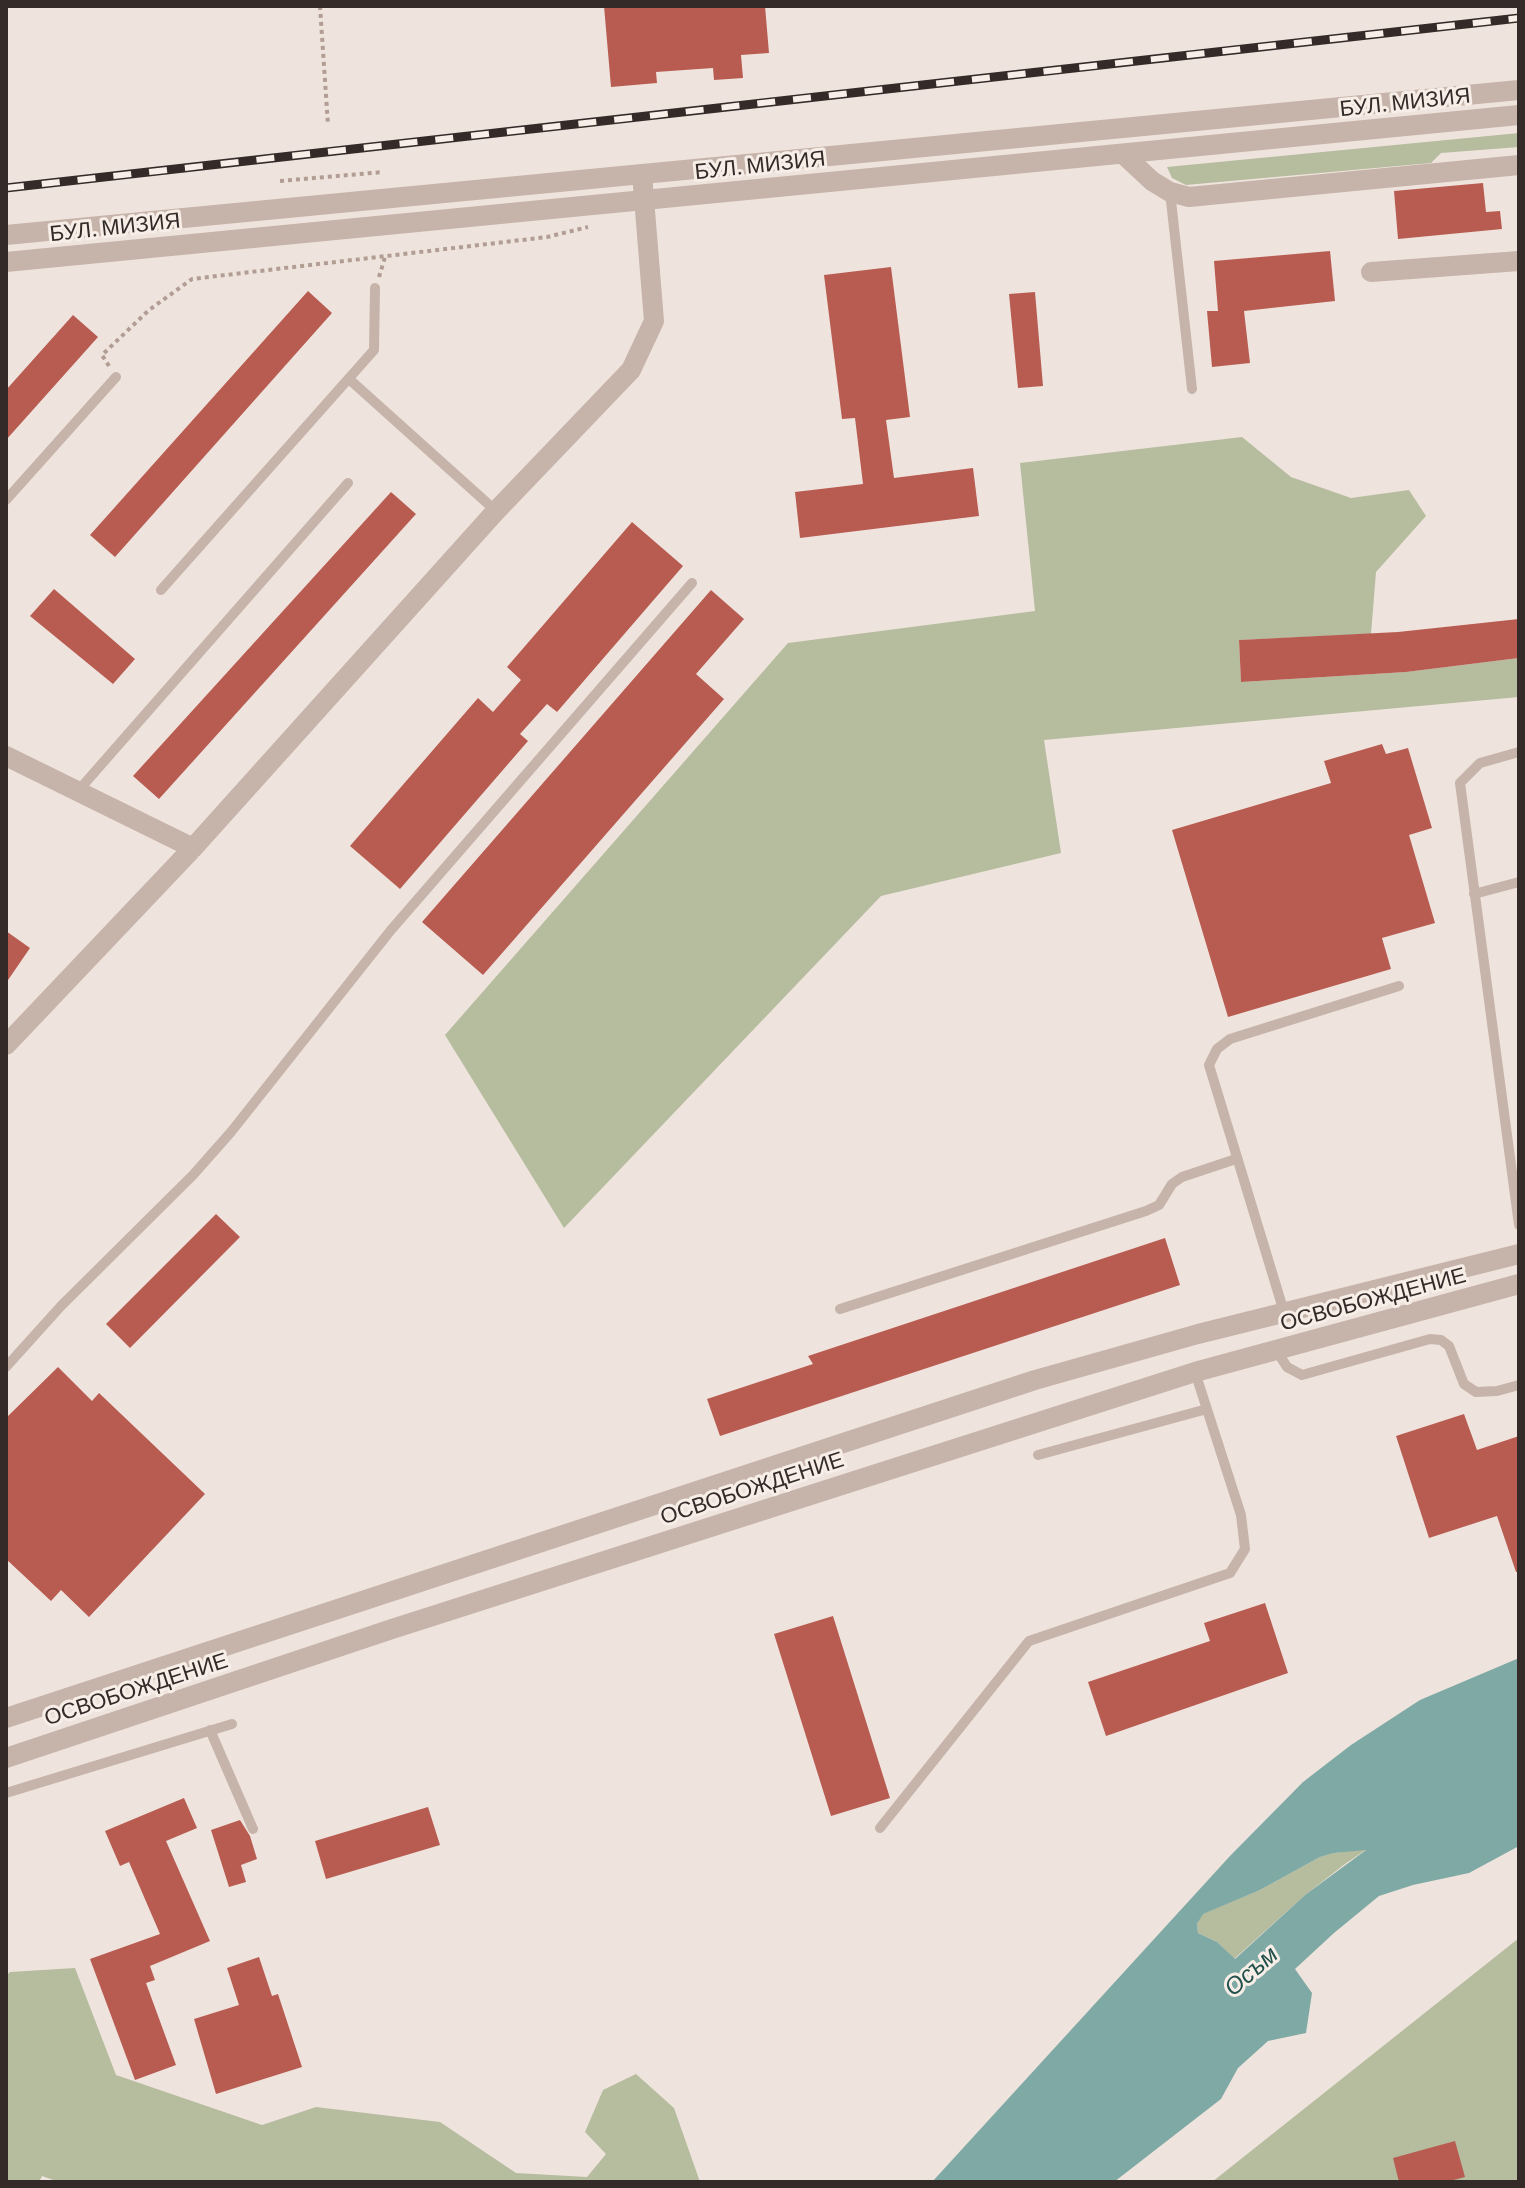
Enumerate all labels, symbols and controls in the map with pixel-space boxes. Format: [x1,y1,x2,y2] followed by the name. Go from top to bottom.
[1338,82,1472,122] street label: БУЛ. МИЗИЯ
[693,145,827,185] street label: БУЛ. МИЗИЯ
[48,207,182,247] street label: БУЛ. МИЗИЯ
[1277,1262,1469,1336] street label: ОСВОБОЖДЕНИЕ
[657,1446,847,1530] street label: ОСВОБОЖДЕНИЕ
[41,1647,231,1731] street label: ОСВОБОЖДЕНИЕ
[1218,1940,1284,2002] water label: Осъм

